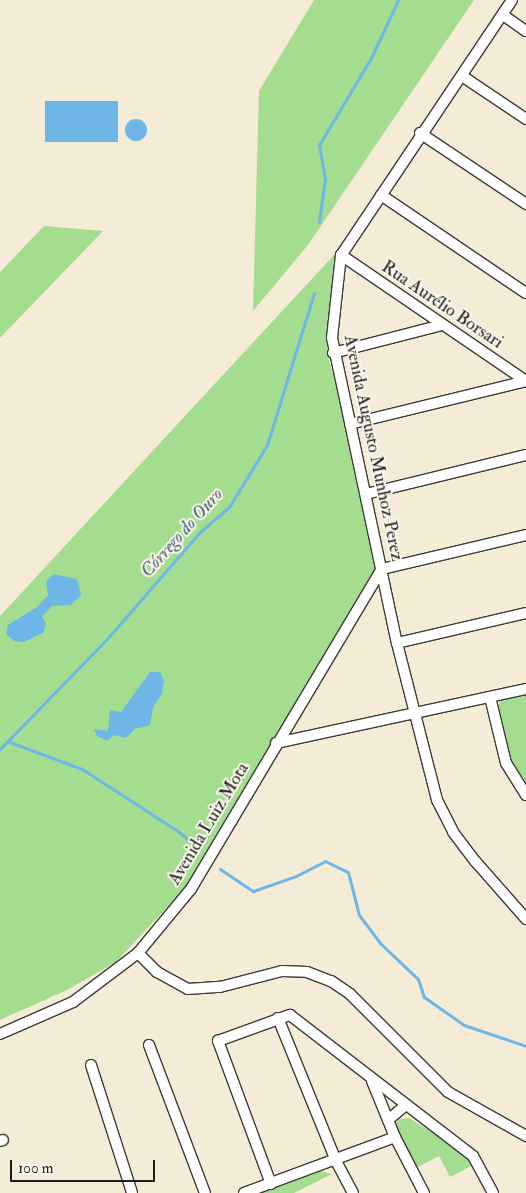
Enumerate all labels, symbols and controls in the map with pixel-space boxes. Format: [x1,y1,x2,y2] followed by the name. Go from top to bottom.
[377,256,507,354] street label: Rua Aurélio Borsari
[338,333,408,563] street label: Avenida Augusto Munhoz Perez
[136,484,228,582] water label: Córrego do Ouro
[164,759,254,889] street label: Avenida Luiz Mota
[12,1150,158,1182] scale bar
[18,1159,53,1178] text: 100 m

